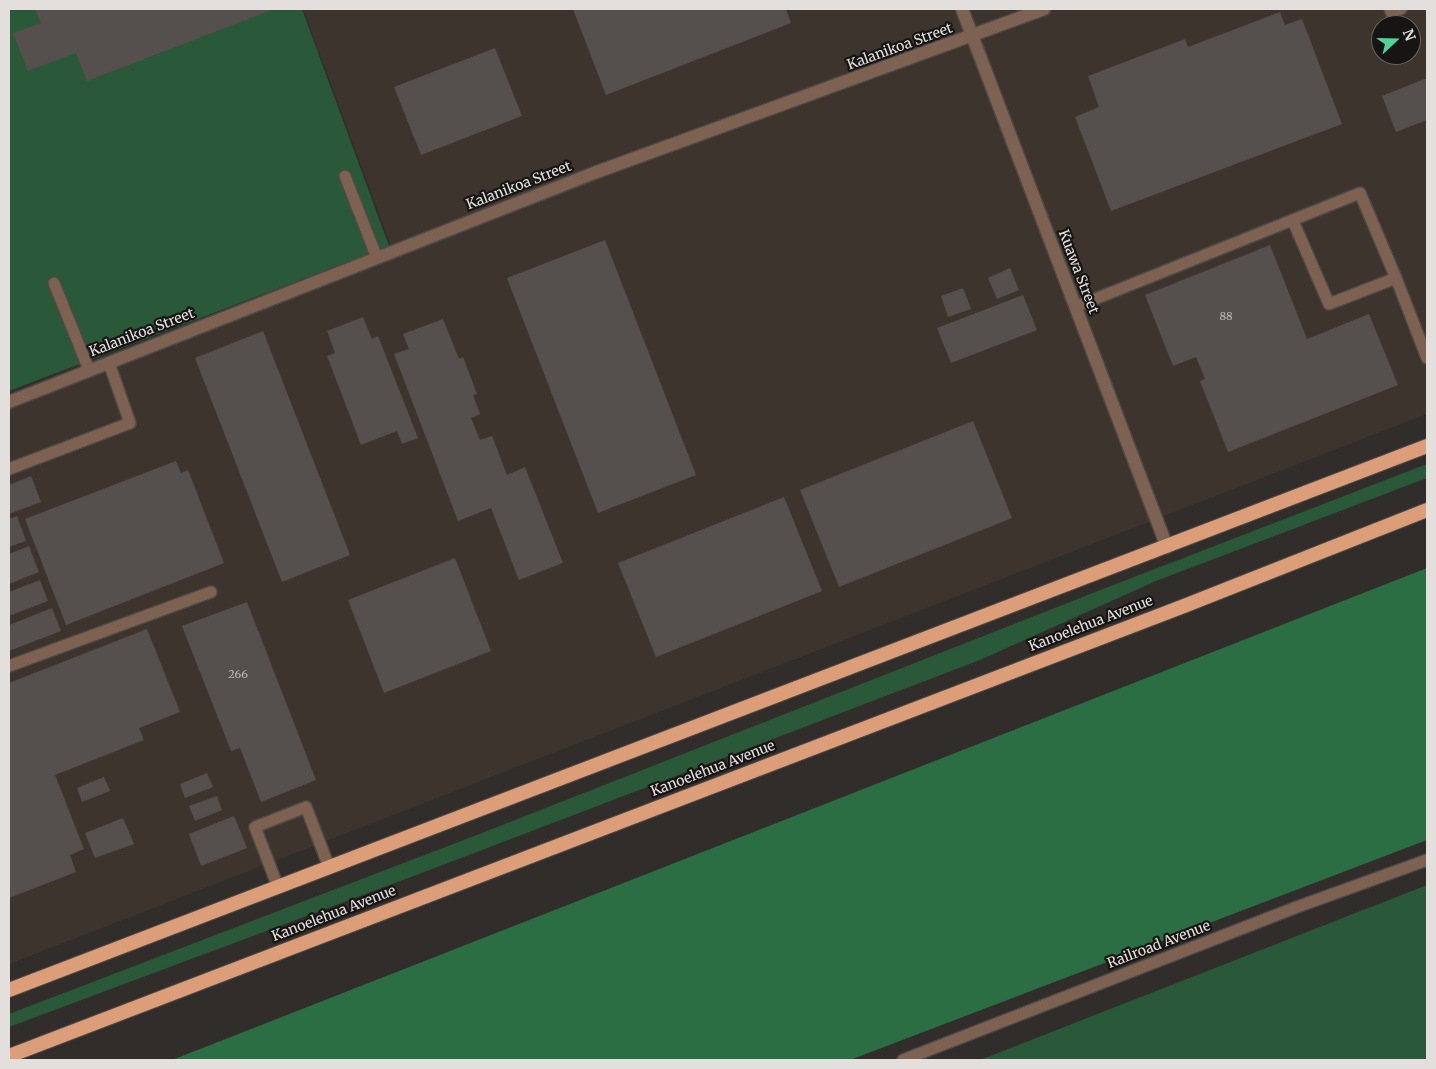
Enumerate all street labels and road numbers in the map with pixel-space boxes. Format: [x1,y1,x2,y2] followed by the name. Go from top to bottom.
[845,20,955,74] street label: Kalanikoa Street
[464,158,574,214] street label: Kalanikoa Street
[1054,228,1102,316] street label: Kuawa Street
[87,305,197,361] street label: Kalanikoa Street
[1026,593,1156,655] street label: Kanoelehua Avenue
[648,738,778,800] street label: Kanoelehua Avenue
[269,883,399,945] street label: Kanoelehua Avenue
[1105,918,1213,972] street label: Railroad Avenue

